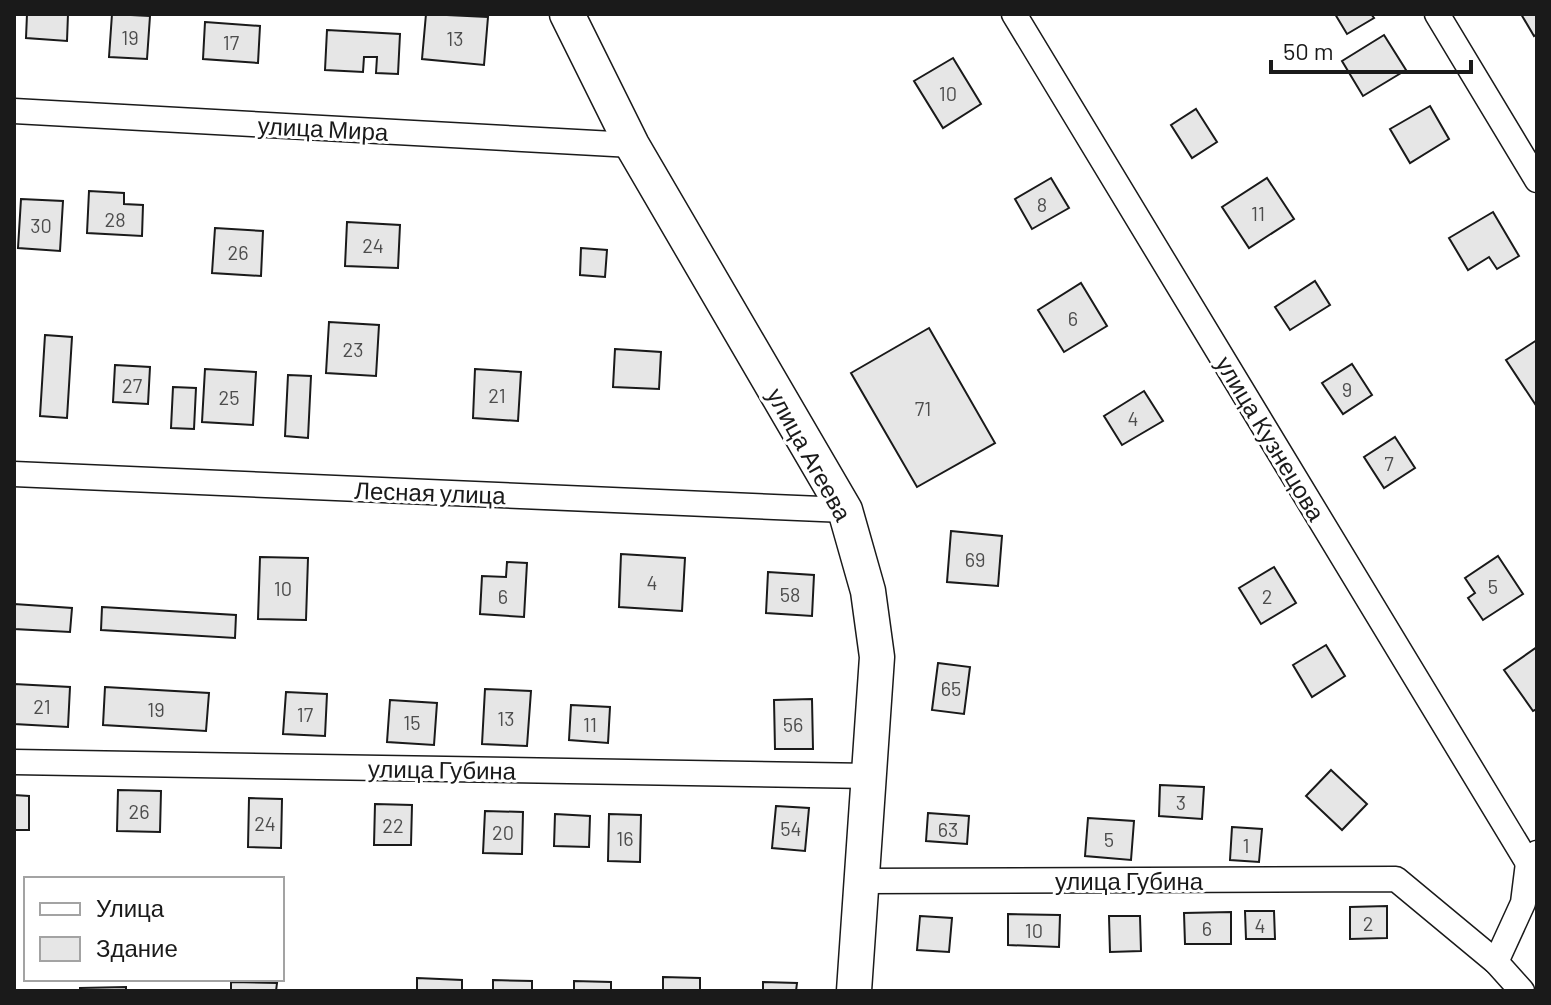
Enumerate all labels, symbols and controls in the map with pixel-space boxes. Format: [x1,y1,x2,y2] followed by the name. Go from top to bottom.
[1271,24,1471,74] scale bar
[121,25,139,49] house number: 19
[446,26,464,50] house number: 13
[223,30,240,54] house number: 17
[1283,36,1334,65] text: 50 m
[939,81,957,105] house number: 10
[257,110,390,146] street label: улица Мира
[1037,192,1047,216] house number: 8
[1251,201,1265,225] house number: 11
[104,207,126,231] house number: 28
[30,213,52,237] house number: 30
[362,233,384,257] house number: 24
[227,240,249,264] house number: 26
[1068,306,1078,330] house number: 6
[343,337,363,361] house number: 23
[1210,350,1332,526] street label: улица Кузнецова
[122,373,143,397] house number: 27
[1342,377,1352,401] house number: 9
[762,382,859,526] street label: улица Агеева
[488,383,506,407] house number: 21
[219,385,240,409] house number: 25
[915,396,931,420] house number: 71
[1127,406,1139,430] house number: 4
[1384,451,1394,475] house number: 7
[354,475,507,509] street label: Лесная улица
[965,547,985,571] house number: 69
[646,570,658,594] house number: 4
[1488,574,1498,598] house number: 5
[274,576,292,600] house number: 10
[780,582,800,606] house number: 58
[498,584,508,608] house number: 6
[1262,584,1272,608] house number: 2
[941,676,961,700] house number: 65
[33,694,51,718] house number: 21
[147,697,165,721] house number: 19
[297,702,314,726] house number: 17
[497,706,515,730] house number: 13
[403,710,421,734] house number: 15
[583,712,597,736] house number: 11
[783,712,803,736] house number: 56
[368,753,517,785] street label: улица Губина
[1176,790,1186,814] house number: 3
[128,799,150,823] house number: 26
[254,811,276,835] house number: 24
[382,813,404,837] house number: 22
[780,816,802,840] house number: 54
[938,817,958,841] house number: 63
[492,820,514,844] house number: 20
[616,826,634,850] house number: 16
[1104,827,1114,851] house number: 5
[1243,833,1250,857] house number: 1
[1055,866,1204,895] street label: улица Губина
[24,877,284,981] legend
[96,893,165,922] text: Улица
[1363,911,1373,935] house number: 2
[1254,913,1266,937] house number: 4
[1202,916,1212,940] house number: 6
[1025,918,1043,942] house number: 10
[96,933,178,962] text: Здание

